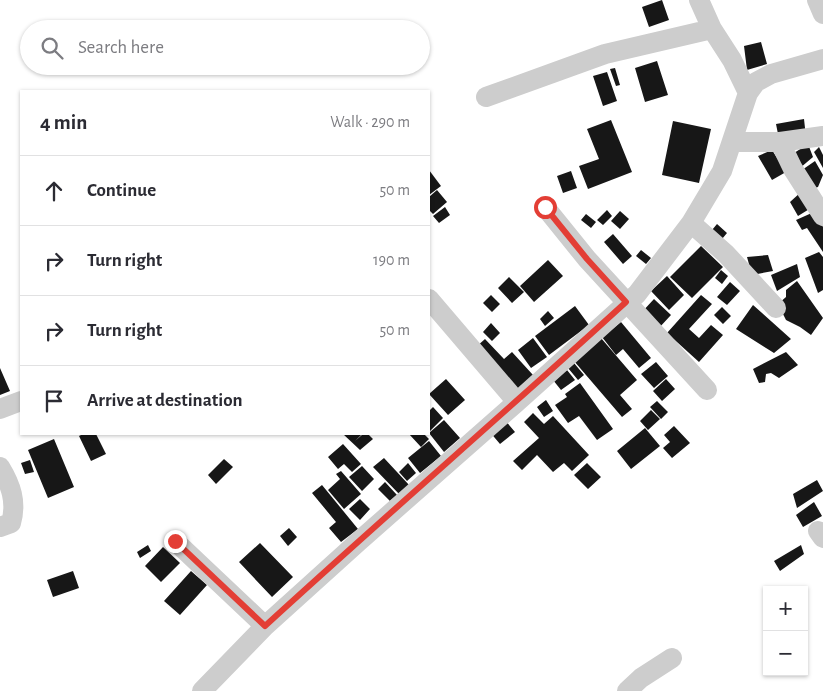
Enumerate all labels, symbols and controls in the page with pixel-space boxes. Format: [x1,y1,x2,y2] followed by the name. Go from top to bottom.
[20,20,430,75] search box
[38,34,66,62] icon: search
[78,38,164,57] text: Search here
[40,112,87,133] text: 4 min
[330,114,410,130] text: Walk · 290 m
[40,177,68,205] icon: ahead
[87,181,156,200] text: Continue
[379,182,410,198] text: 50 m
[534,196,557,219] route start
[40,247,68,275] icon: right
[87,251,162,270] text: Turn right
[373,252,410,268] text: 190 m
[40,317,68,345] icon: right
[87,321,162,340] text: Turn right
[379,322,410,338] text: 50 m
[40,387,68,415] icon: arrive
[87,391,243,410] text: Arrive at destination
[164,530,187,553] route end
[763,586,808,676] map controls
[763,586,808,631] button: +
[763,631,808,676] button: −

